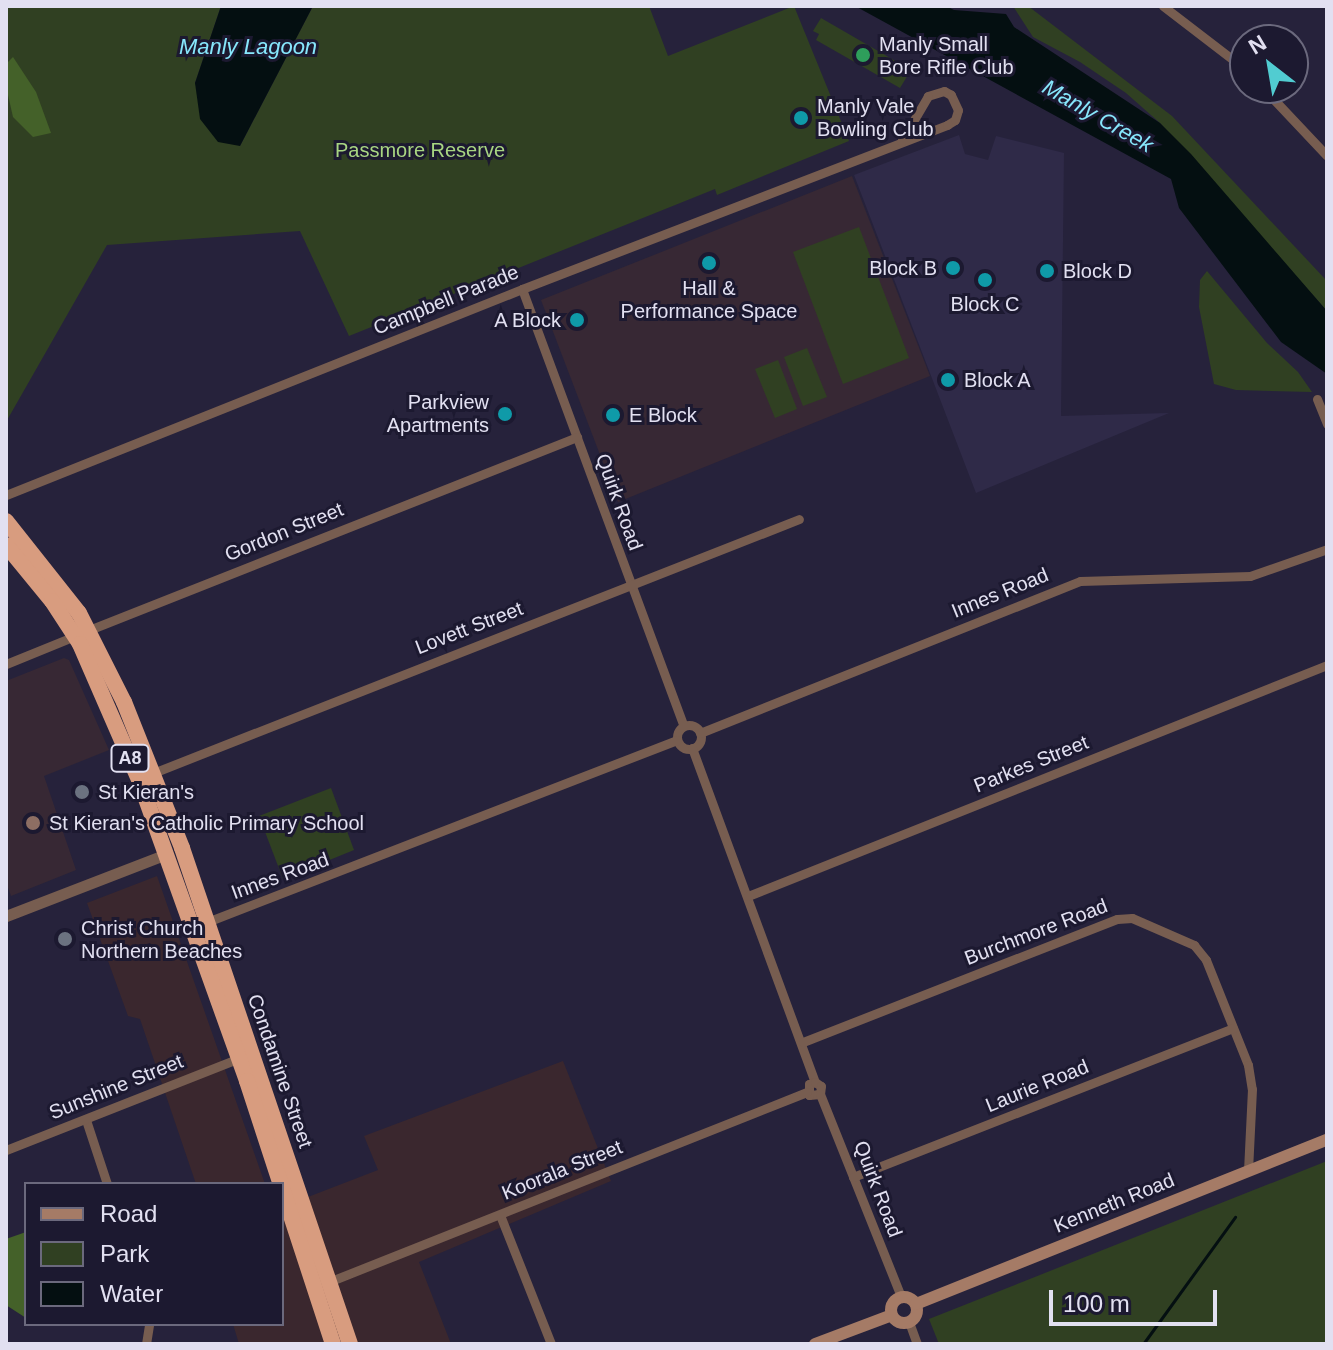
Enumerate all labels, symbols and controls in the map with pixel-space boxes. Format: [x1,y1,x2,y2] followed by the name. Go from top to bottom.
[1229,24,1309,104] north arrow
[1244,30,1271,60] text: N
[879,32,1014,79] place label: Manly Small Bore Rifle Club
[179,34,317,60] water label: Manly Lagoon
[854,46,872,64] marker: Manly Small Bore Rifle Club
[1038,74,1158,158] water label: Manly Creek
[817,94,934,141] place label: Manly Vale Bowling Club
[792,109,810,127] marker: Manly Vale Bowling Club
[335,138,505,162] park label: Passmore Reserve
[700,254,718,272] marker: Hall & Performance Space
[869,256,937,280] place label: Block B
[944,259,962,277] marker: Block B
[1063,259,1132,283] place label: Block D
[370,260,522,340] street label: Campbell Parade
[1038,262,1056,280] marker: Block D
[976,271,994,289] marker: Block C
[621,276,797,323] place label: Hall & Performance Space
[951,292,1019,316] place label: Block C
[493,308,561,332] place label: A Block
[568,311,586,329] marker: A Block
[964,368,1032,392] place label: Block A
[939,371,957,389] marker: Block A
[387,390,489,437] place label: Parkview Apartments
[629,403,697,427] place label: E Block
[496,405,514,423] marker: Parkview Apartments
[604,406,622,424] marker: E Block
[590,450,648,554] street label: Quirk Road
[221,497,347,567] street label: Gordon Street
[948,563,1052,623] street label: Innes Road
[412,596,526,660] street label: Lovett Street
[970,730,1092,798] street label: Parkes Street
[110,744,150,772] road number: A8
[98,780,194,804] place label: St Kieran's
[73,783,91,801] marker: St Kieran's
[49,811,364,835] place label: St Kieran's Catholic Primary School
[24,814,42,832] marker: St Kieran's Catholic Primary School
[228,847,332,905] street label: Innes Road
[961,894,1111,970] street label: Burchmore Road
[81,916,242,963] place label: Christ Church Northern Beaches
[56,930,74,948] marker: Christ Church Northern Beaches
[242,991,318,1151] street label: Condamine Street
[46,1049,186,1125] street label: Sunshine Street
[982,1054,1092,1118] street label: Laurie Road
[498,1135,626,1205] street label: Koorala Street
[849,1137,907,1241] street label: Quirk Road
[1050,1168,1178,1238] street label: Kenneth Road
[24,1182,284,1326] legend
[100,1200,157,1227] text: Road
[100,1240,149,1267] text: Park
[1053,1274,1221,1324] scale bar
[100,1280,163,1307] text: Water
[1063,1290,1130,1317] text: 100 m

